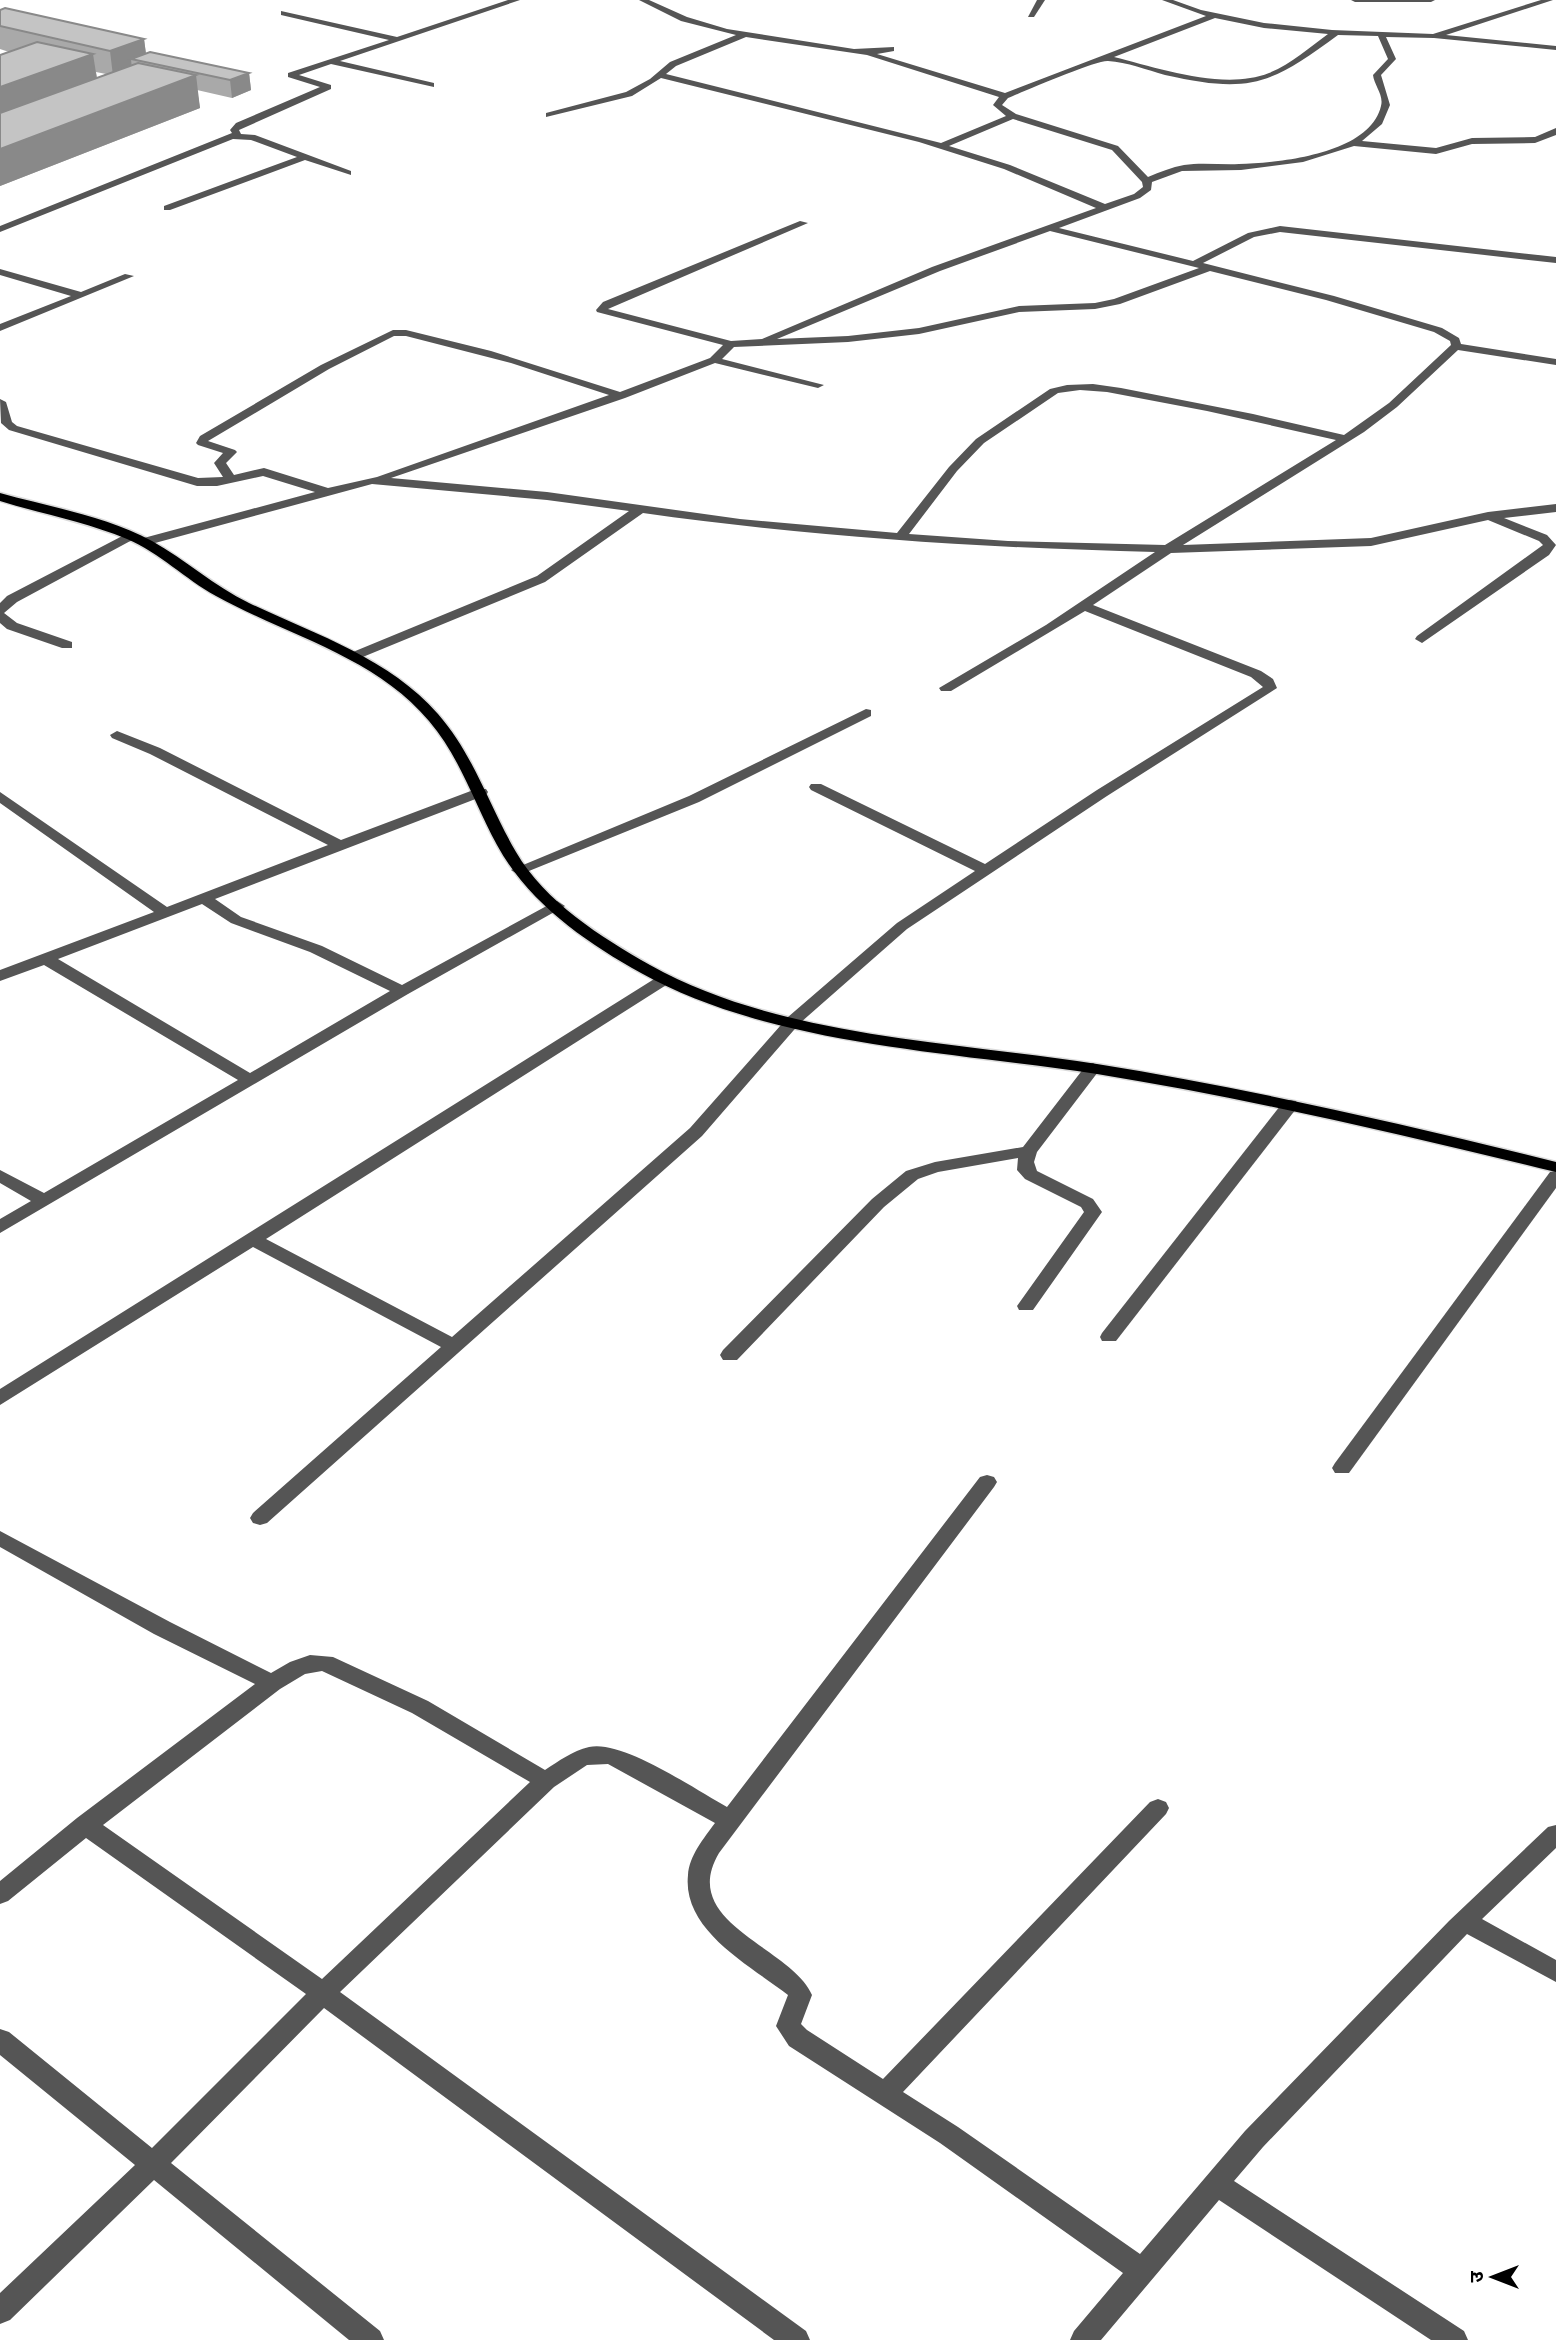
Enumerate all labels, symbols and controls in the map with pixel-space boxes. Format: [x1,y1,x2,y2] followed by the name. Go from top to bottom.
[1458,2242,1528,2312] north arrow
[1463,2271,1489,2283] text: उ

